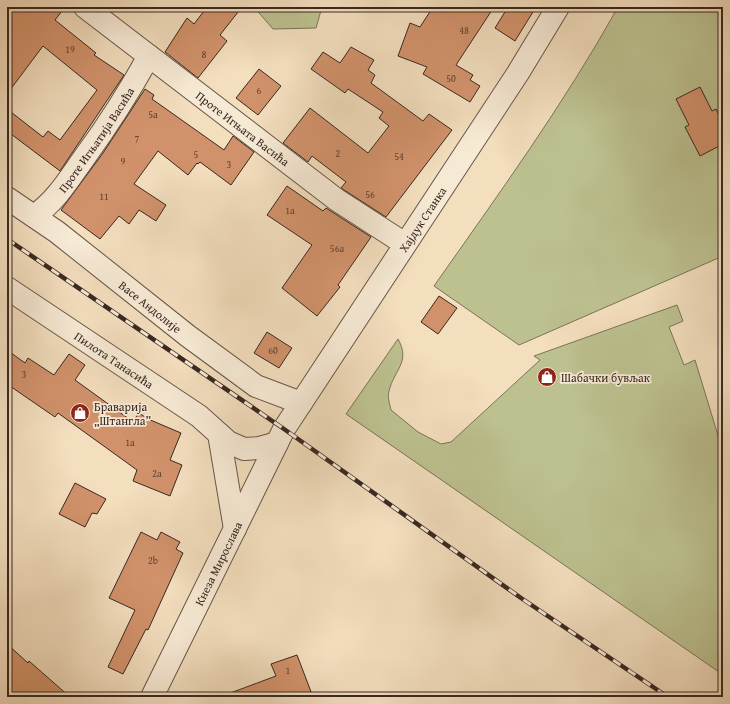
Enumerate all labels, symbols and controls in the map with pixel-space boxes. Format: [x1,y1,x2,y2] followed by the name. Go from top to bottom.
[459,23,469,38] house number: 48
[65,42,75,57] house number: 19
[202,47,207,62] house number: 8
[446,71,456,86] house number: 50
[54,83,138,196] street label: Проте Игњатија Васића
[257,83,262,98] house number: 6
[193,87,294,170] street label: Проте Игњата Васића
[148,107,158,122] house number: 5a
[135,131,140,146] house number: 7
[336,146,341,161] house number: 2
[194,147,199,162] house number: 5
[394,149,404,164] house number: 54
[121,154,126,169] house number: 9
[227,157,232,172] house number: 3
[394,183,450,255] street label: Хајдук Станка
[365,187,375,202] house number: 56
[99,189,109,204] house number: 11
[285,203,295,218] house number: 1a
[330,241,344,256] house number: 56a
[116,276,186,337] street label: Васе Андолије
[71,327,157,392] street label: Пилота Танасића
[268,343,278,358] house number: 60
[536,366,558,388] shop icon: Шабачки бувљак
[22,367,27,382] house number: 3
[561,369,651,386] place label: Шабачки бувљак
[94,398,151,429] place label: Браварија „Штангла”
[69,402,91,424] shop icon: Браварија „Штангла”
[125,435,135,450] house number: 1a
[152,466,162,481] house number: 2a
[190,518,246,608] street label: Кнеза Мирослава
[148,553,158,568] house number: 2b
[286,663,291,678] house number: 1

